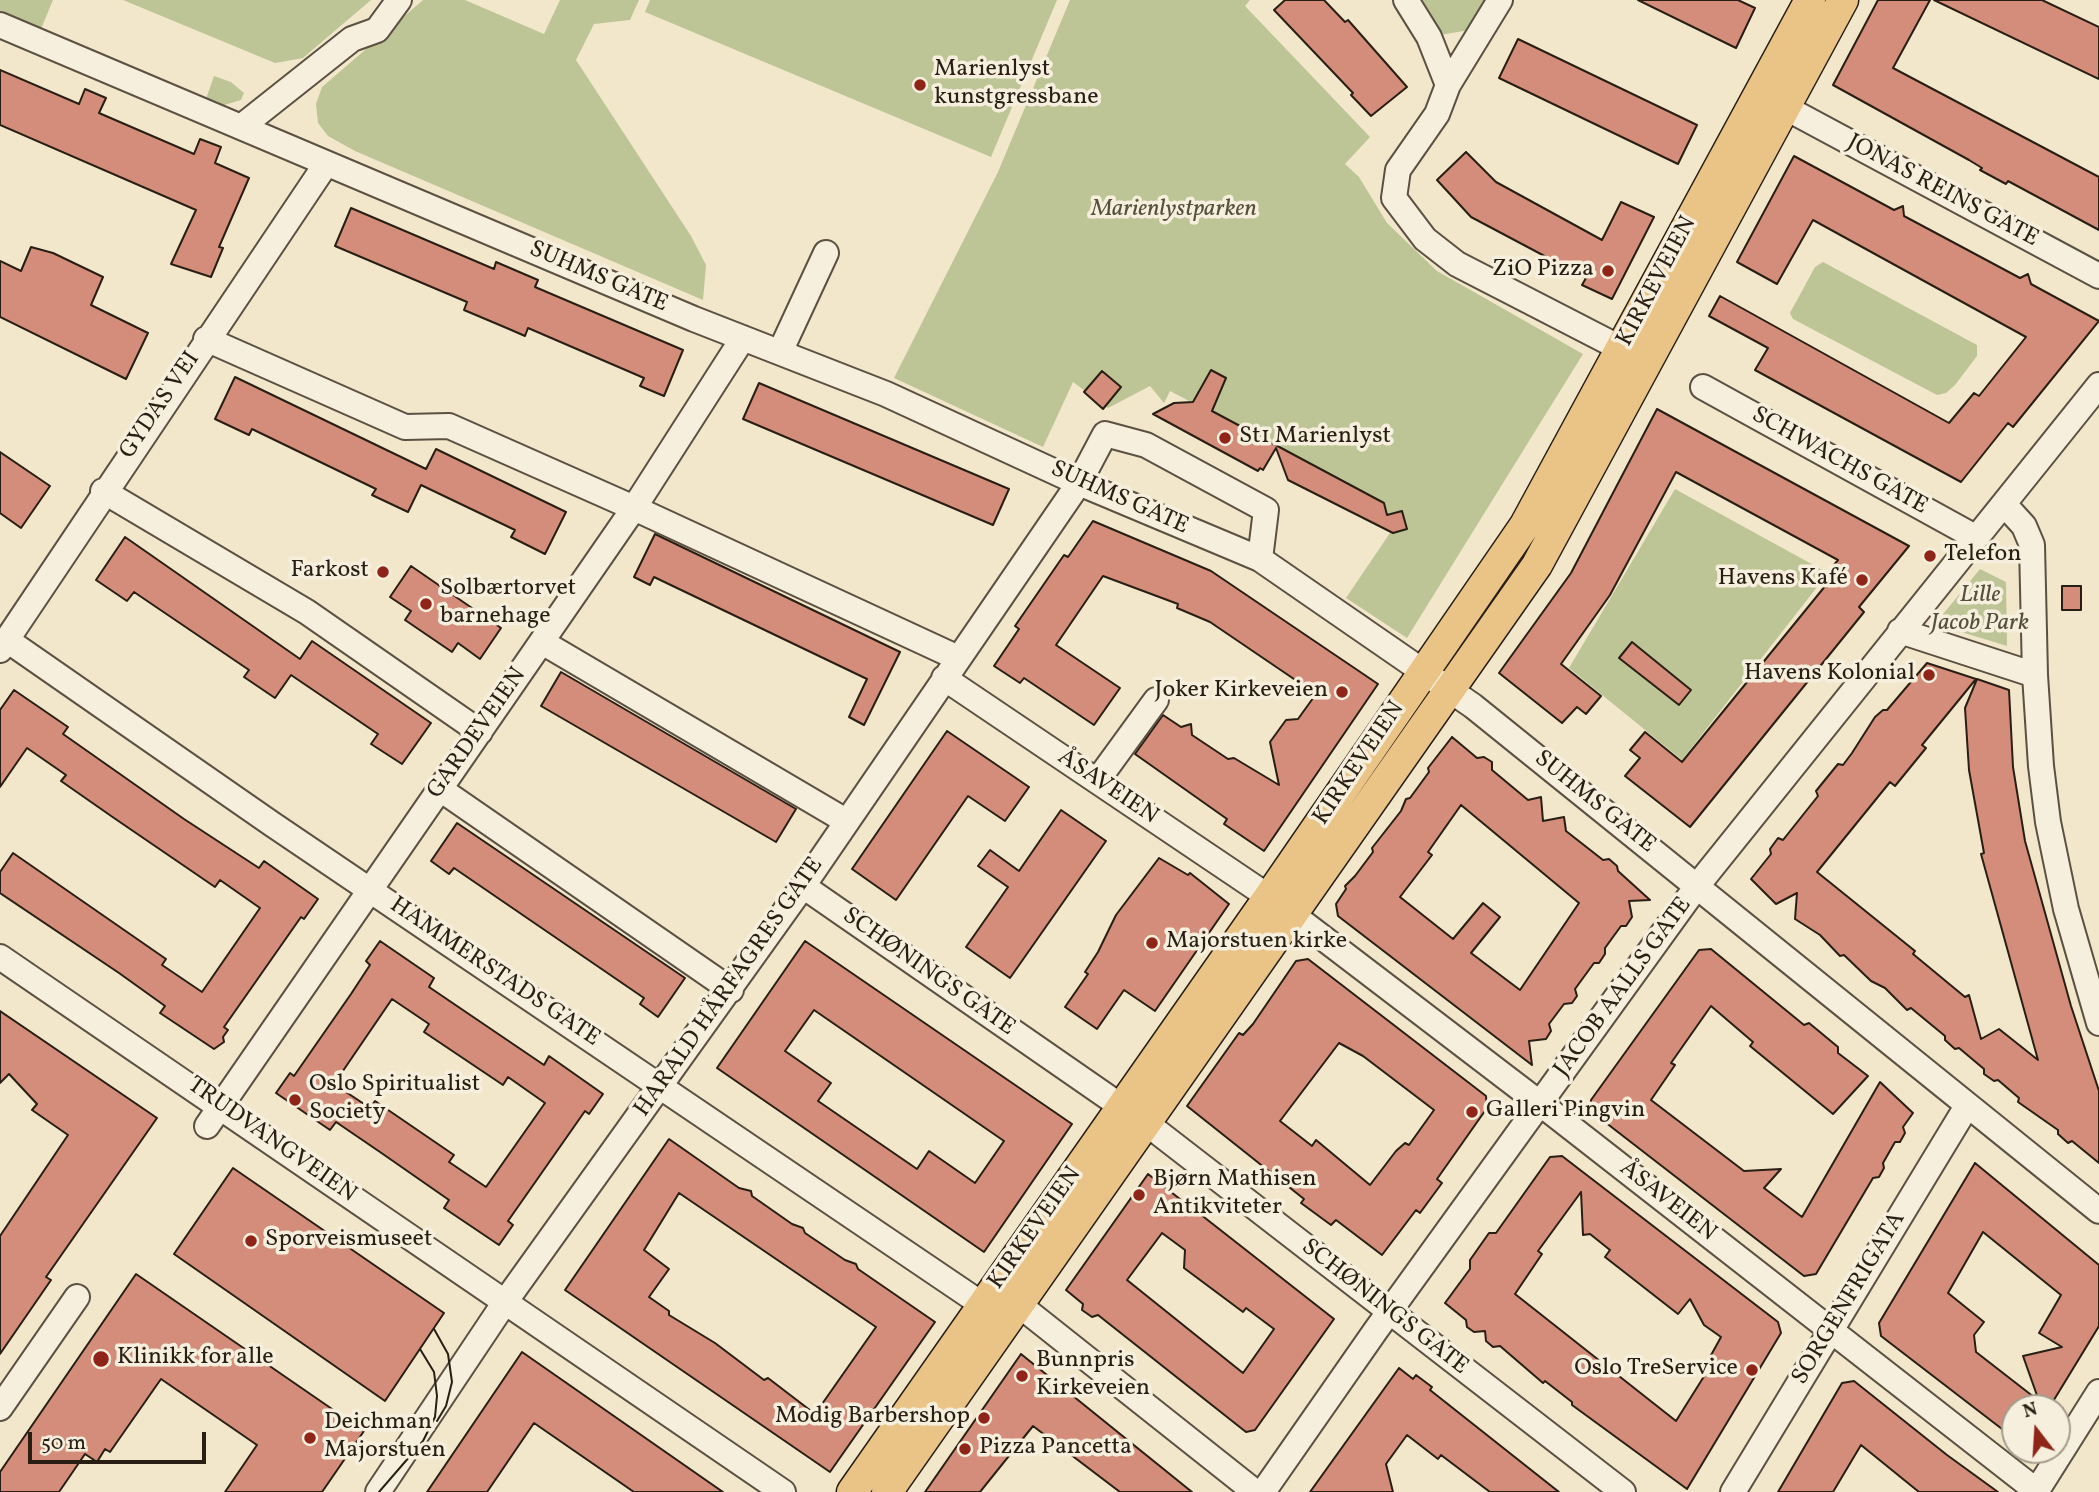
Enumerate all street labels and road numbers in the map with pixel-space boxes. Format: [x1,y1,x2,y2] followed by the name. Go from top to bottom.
[1841,129,2043,255] street label: JONAS REINS GATE
[1612,212,1704,352] street label: KIRKEVEIEN
[524,236,672,320] street label: SUHMS GATE
[115,347,207,465] street label: GYDAS VEI
[1746,402,1932,522] street label: SCHWACHS GATE
[1046,456,1192,542] street label: SUHMS GATE
[422,663,534,805] street label: GARDEVEIEN
[1308,697,1412,831] street label: KIRKEVEIEN
[1051,744,1163,832] street label: ÅSAVEIEN
[1528,745,1660,861] street label: SUHMS GATE
[629,853,831,1123] street label: HARALD HÅRFAGRES GATE
[383,892,605,1054] street label: HAMMERSTADS GATE
[1549,892,1699,1084] street label: JACOB AALLS GATE
[836,903,1020,1043] street label: SCHØNINGS GATE
[181,1072,361,1210] street label: TRUDVANGVEIEN
[1613,1155,1721,1249] street label: ÅSAVEIEN
[983,1162,1089,1296] street label: KIRKEVEIEN
[1787,1207,1913,1391] street label: SORGENFRIGATA
[1295,1234,1473,1382] street label: SCHØNINGS GATE

